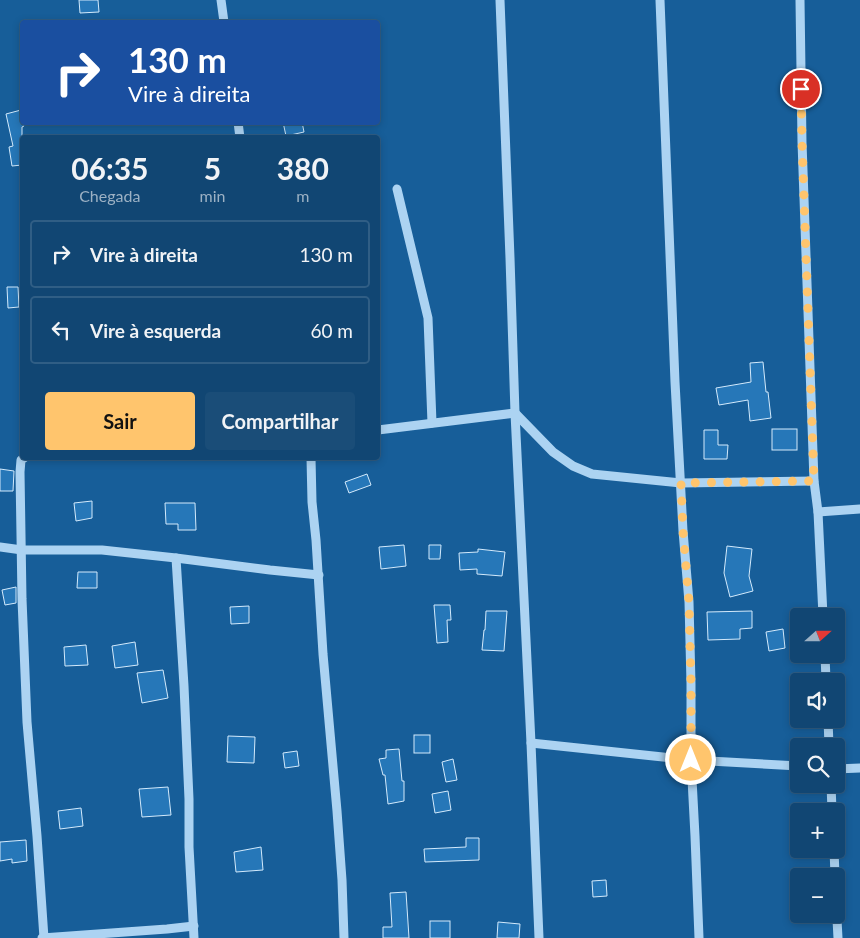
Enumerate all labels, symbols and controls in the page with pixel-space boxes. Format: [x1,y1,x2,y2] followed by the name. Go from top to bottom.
[128,38,227,80] text: 130 m
[45,40,110,105] icon: right
[780,68,822,110] pin
[787,75,815,103] icon: arrive
[128,80,250,107] text: Vire à direita
[71,150,148,186] text: 06:35
[204,150,221,186] text: 5
[277,150,329,186] text: 380
[79,186,140,205] text: Chegada
[200,186,226,205] text: min
[296,186,309,205] text: m
[47,240,75,268] icon: right
[90,243,198,266] text: Vire à direita
[299,243,353,266] text: 130 m
[47,316,75,344] icon: left
[90,319,221,342] text: Vire à esquerda
[310,319,353,342] text: 60 m
[45,392,195,450] button: Sair
[205,392,355,450] button: Compartilhar
[790,608,845,662] north arrow
[790,608,845,923] map controls
[790,673,845,728] button: sound
[664,733,716,785] position arrow
[790,738,845,793] button: search
[790,803,845,858] button: +
[790,868,845,923] button: −

